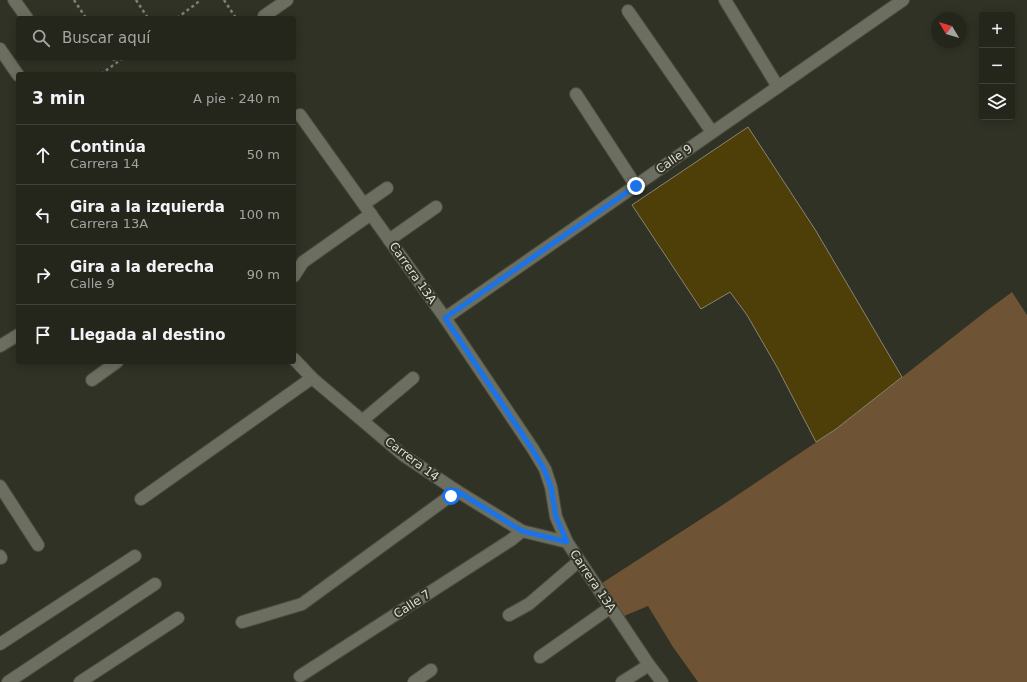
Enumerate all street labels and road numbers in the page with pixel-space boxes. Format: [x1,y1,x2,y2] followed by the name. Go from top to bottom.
[653,141,695,177] street label: Calle 9
[387,239,440,307] street label: Carrera 13A
[382,434,442,484] street label: Carrera 14
[567,547,619,615] street label: Carrera 13A
[391,587,433,621] street label: Calle 7

